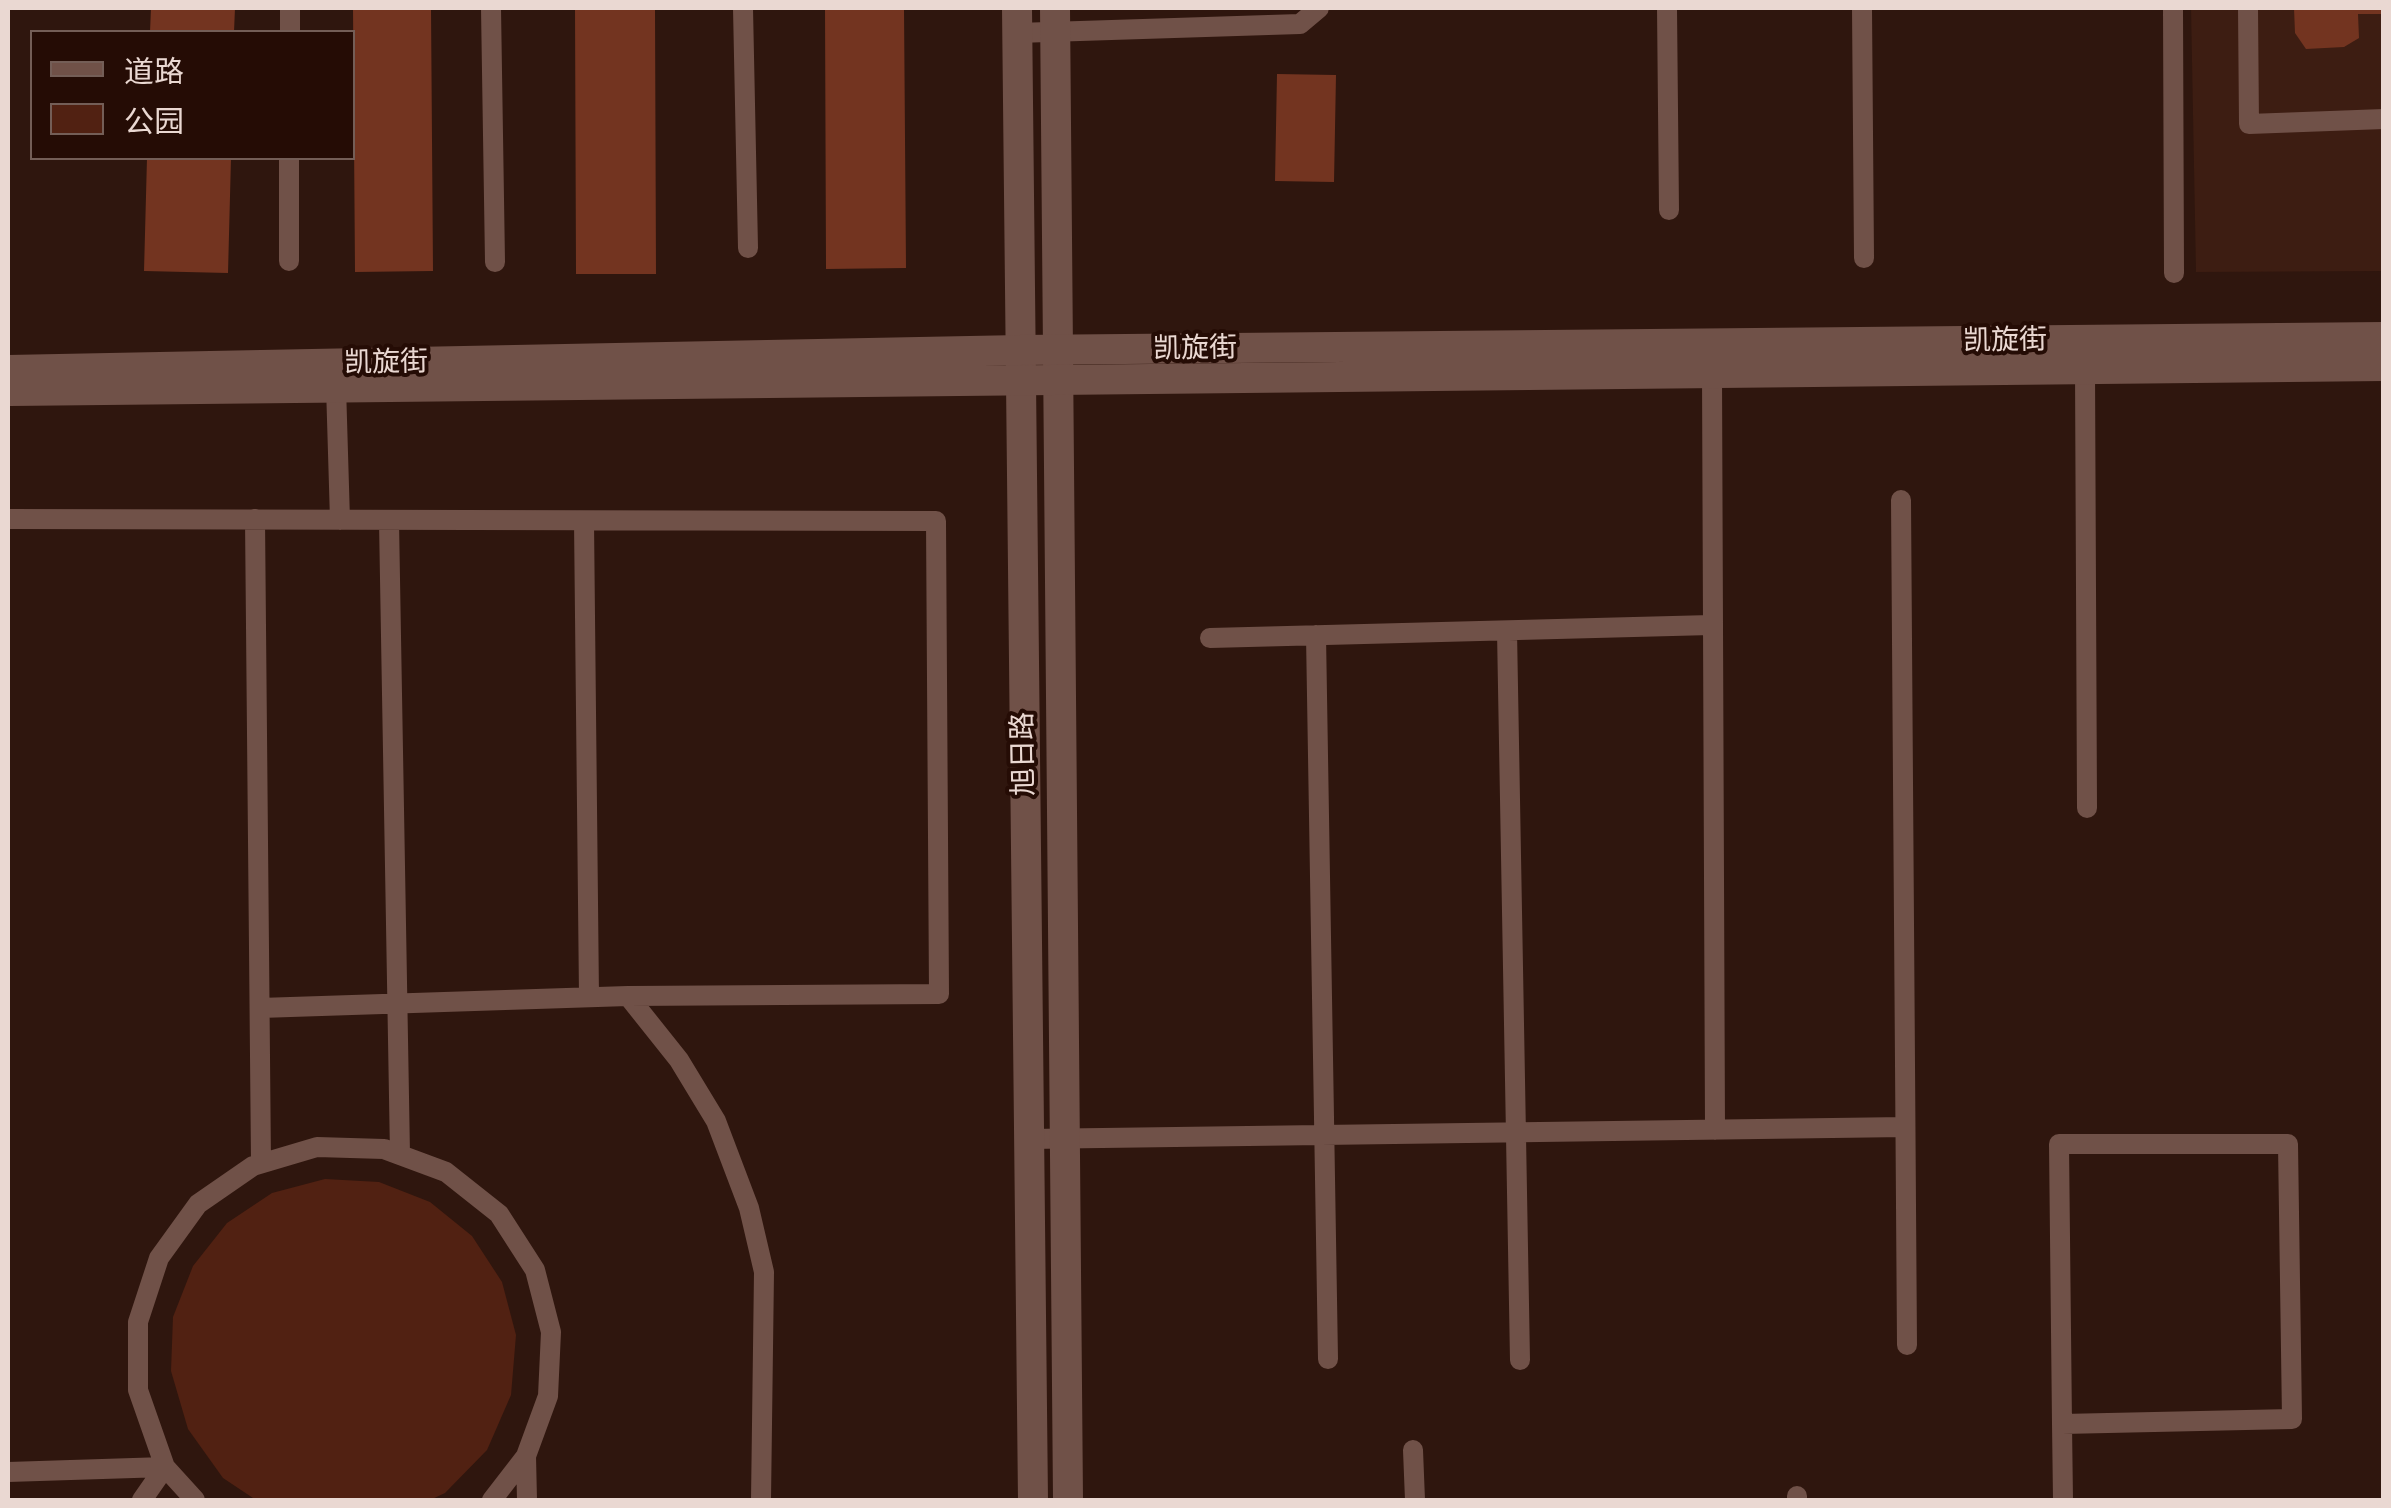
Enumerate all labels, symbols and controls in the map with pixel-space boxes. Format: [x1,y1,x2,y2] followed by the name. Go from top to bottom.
[30,30,355,160] legend
[124,51,184,90] text: 道路
[124,101,184,140] text: 公园
[1963,323,2047,359] street label: 凯旋街
[1153,331,1237,367] street label: 凯旋街
[344,345,428,381] street label: 凯旋街
[1006,712,1042,796] street label: 旭日路

